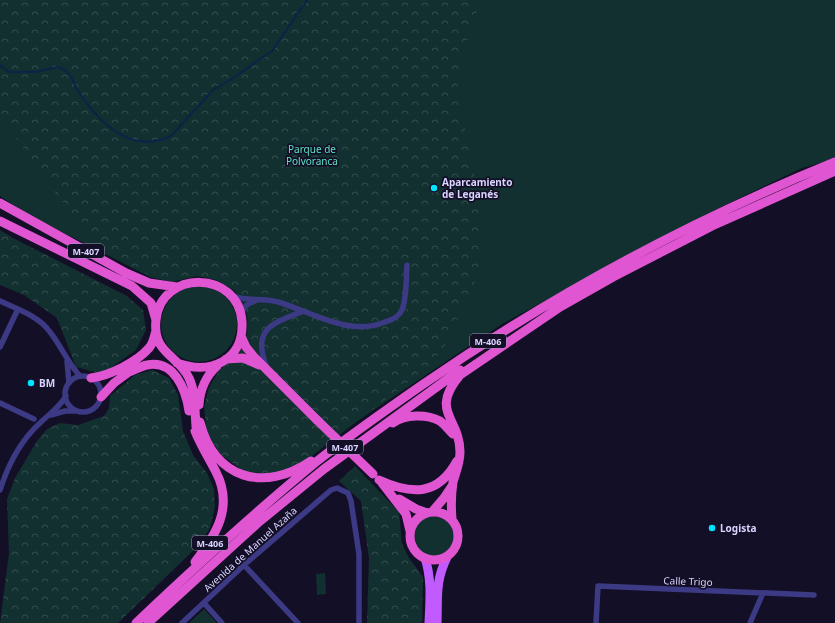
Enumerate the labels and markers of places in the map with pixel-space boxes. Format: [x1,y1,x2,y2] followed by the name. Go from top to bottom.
[442,175,512,201] place label: Aparcamiento de Leganés
[429,183,439,193] marker: Aparcamiento de Leganés
[39,376,55,390] place label: BM
[26,378,36,388] marker: BM
[720,521,757,535] place label: Logista
[707,523,717,533] marker: Logista

